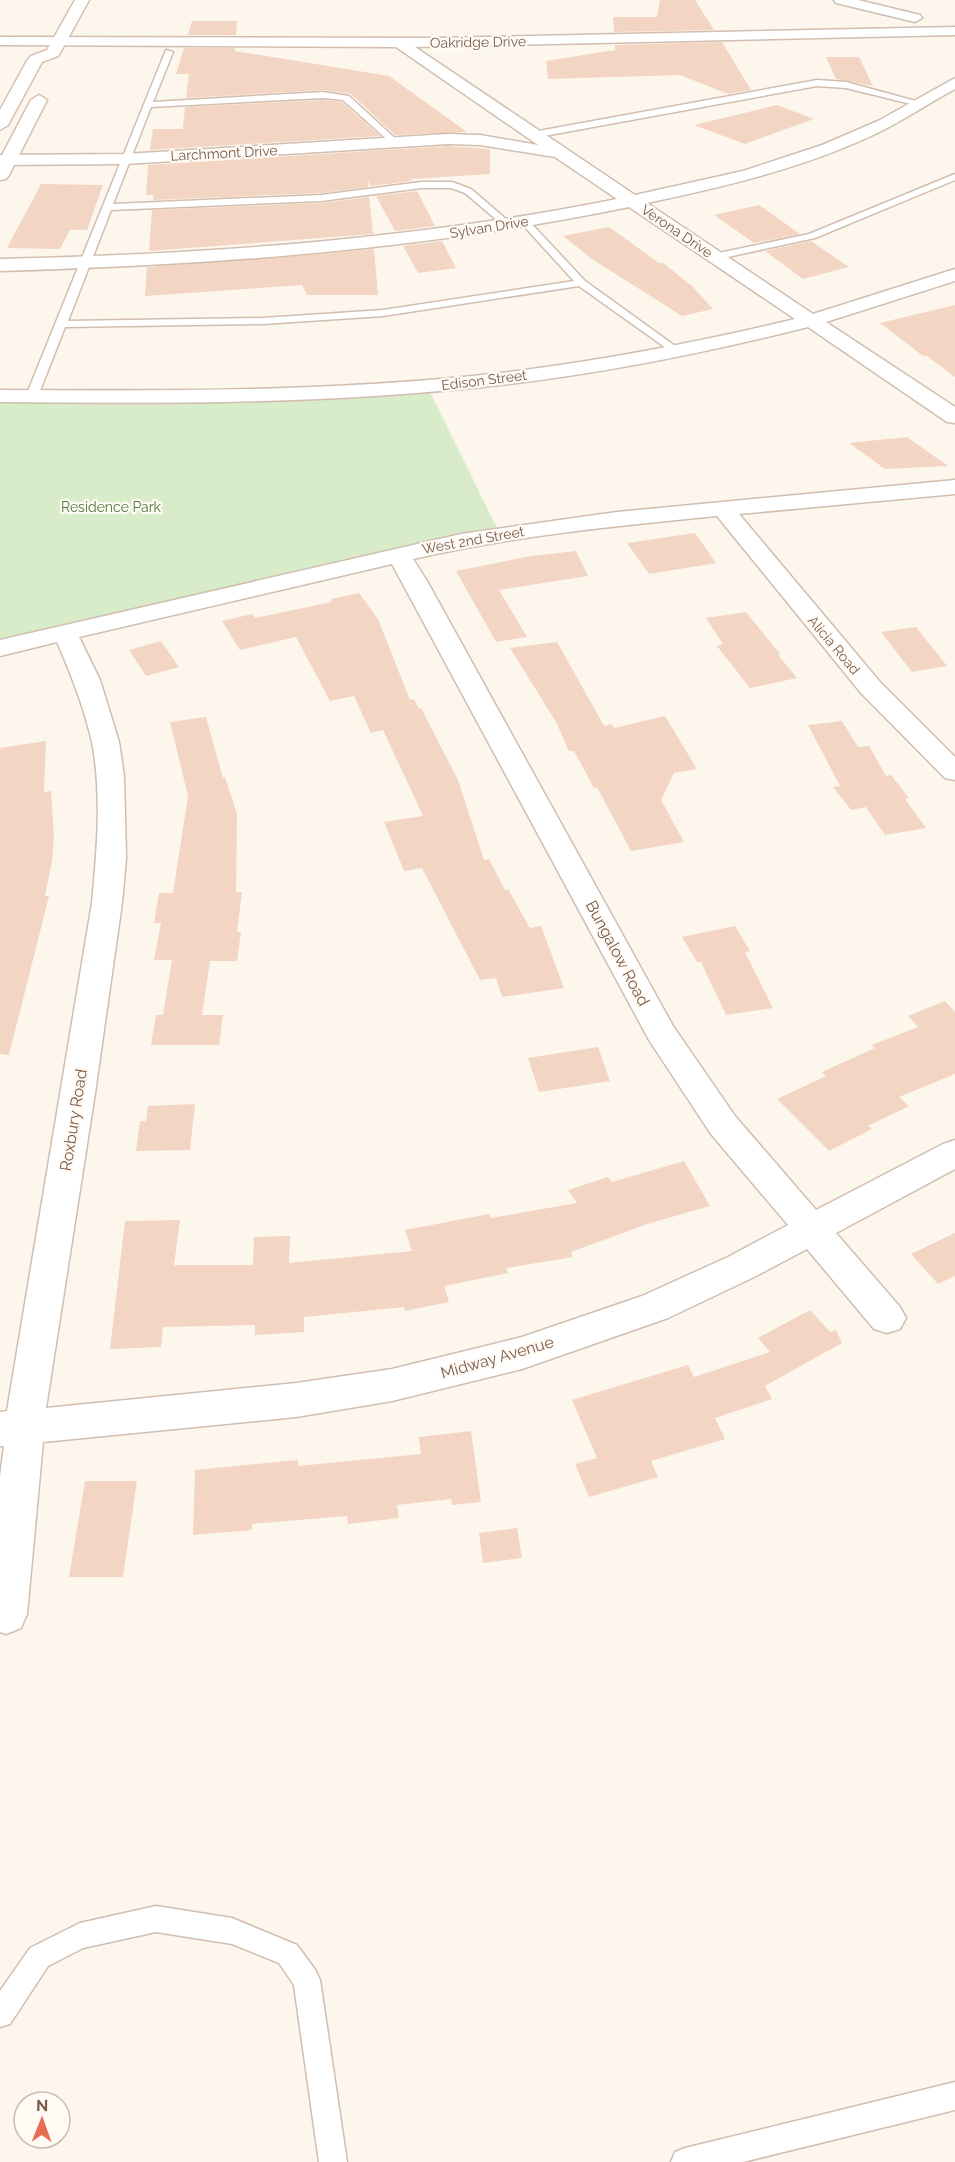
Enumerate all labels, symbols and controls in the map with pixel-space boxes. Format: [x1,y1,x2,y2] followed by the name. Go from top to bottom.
[430,33,526,51] street label: Oakridge Drive
[170,142,278,164] street label: Larchmont Drive
[638,201,716,261] street label: Verona Drive
[449,213,529,241] street label: Sylvan Drive
[440,367,528,393] street label: Edison Street
[61,499,162,515] park label: Residence Park
[421,523,526,557] street label: West 2nd Street
[805,612,863,678] street label: Alicia Road
[582,897,653,1009] street label: Bungalow Road
[56,1068,91,1172] street label: Roxbury Road
[438,1332,556,1383] street label: Midway Avenue
[12,2090,72,2150] north arrow
[36,2096,49,2115] text: N

